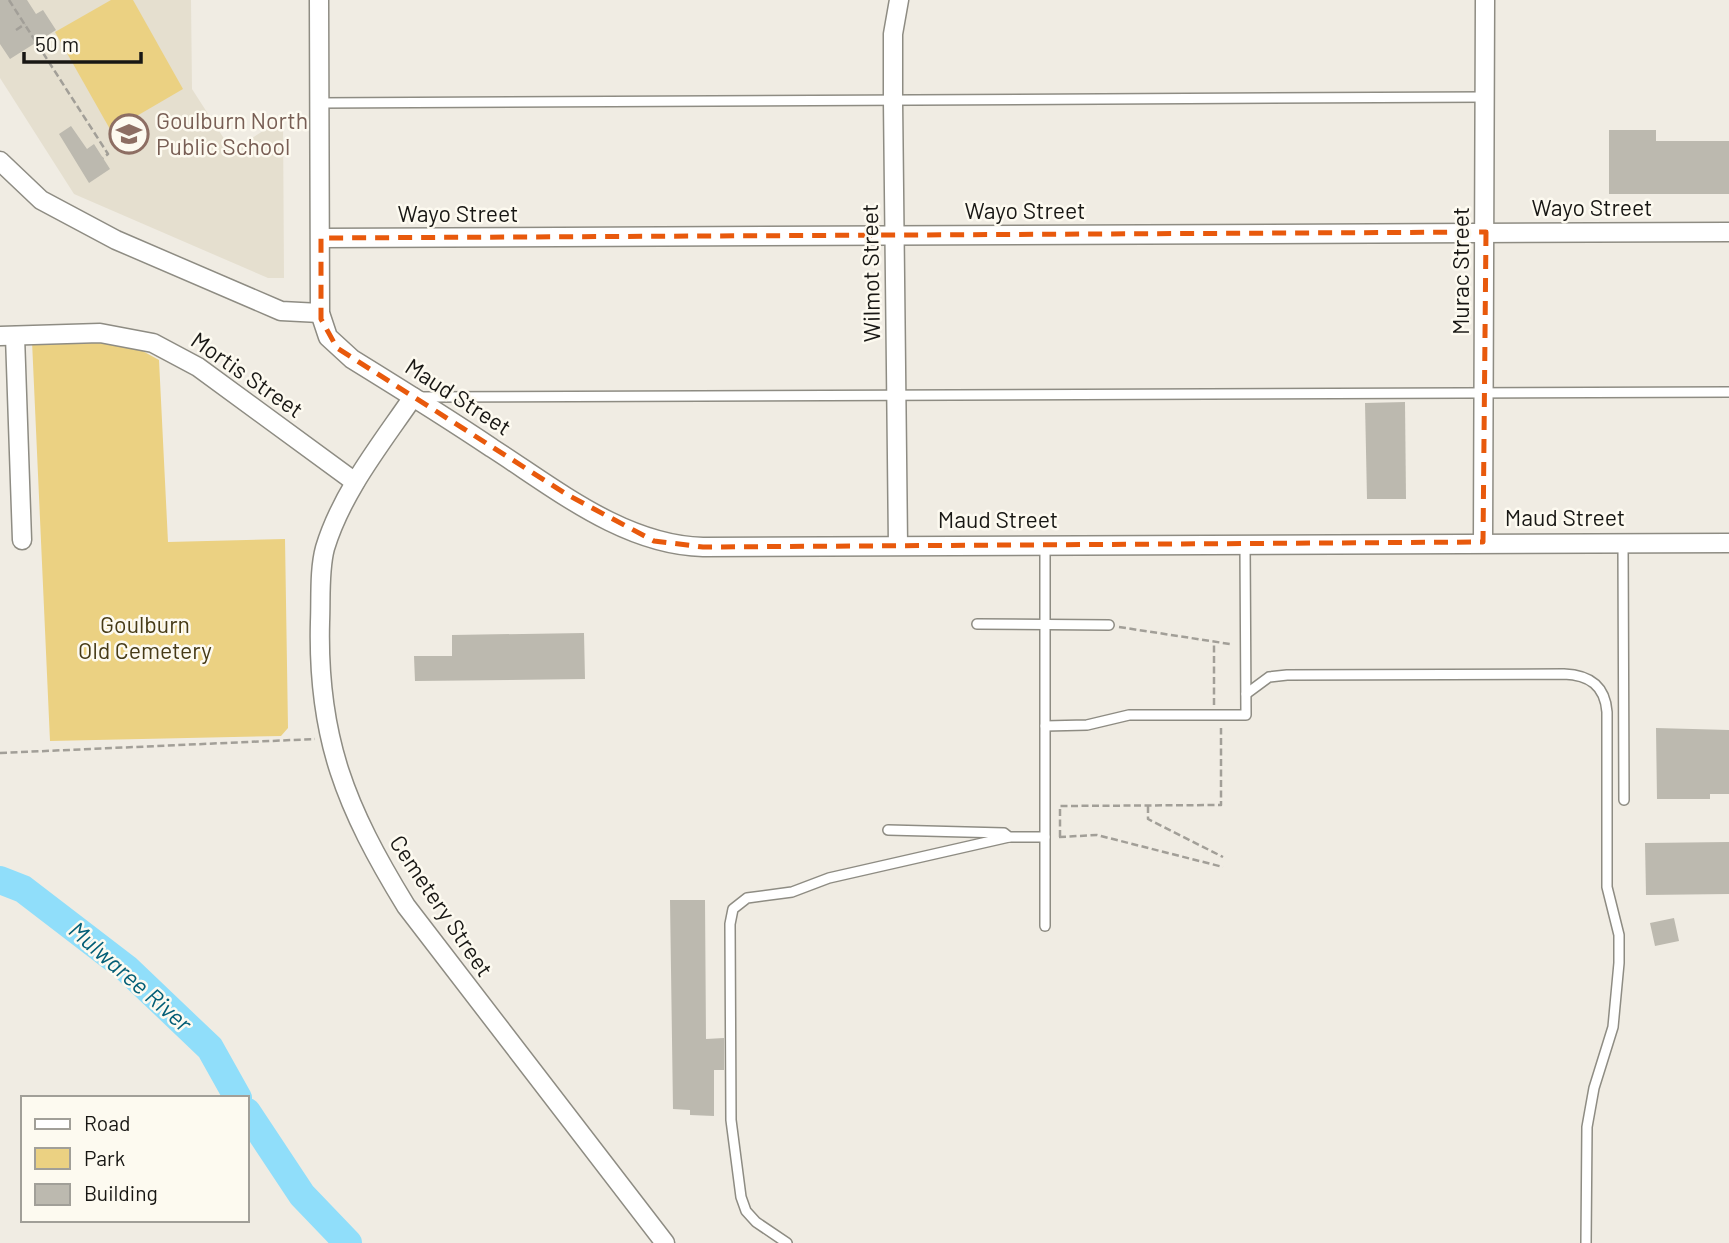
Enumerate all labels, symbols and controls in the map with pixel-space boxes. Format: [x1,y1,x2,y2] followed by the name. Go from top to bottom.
[24,21,142,65] scale bar
[35,31,79,56] text: 50 m
[156,106,308,160] place label: Goulburn North Public School
[108,113,150,155] school or university icon: Goulburn North Public School
[1532,193,1652,221] street label: Wayo Street
[965,196,1085,224] street label: Wayo Street
[398,199,518,227] street label: Wayo Street
[855,204,885,342] street label: Wilmot Street
[1446,207,1474,335] street label: Murac Street
[186,325,309,423] street label: Mortis Street
[400,352,517,441] street label: Maud Street
[1505,503,1625,531] street label: Maud Street
[938,505,1058,533] street label: Maud Street
[78,610,212,664] park label: Goulburn Old Cemetery
[384,829,499,981] street label: Cemetery Street
[64,915,199,1038] water label: Mulwaree River
[21,1096,248,1222] legend
[84,1110,130,1135] text: Road
[84,1145,125,1170] text: Park
[84,1180,158,1205] text: Building

